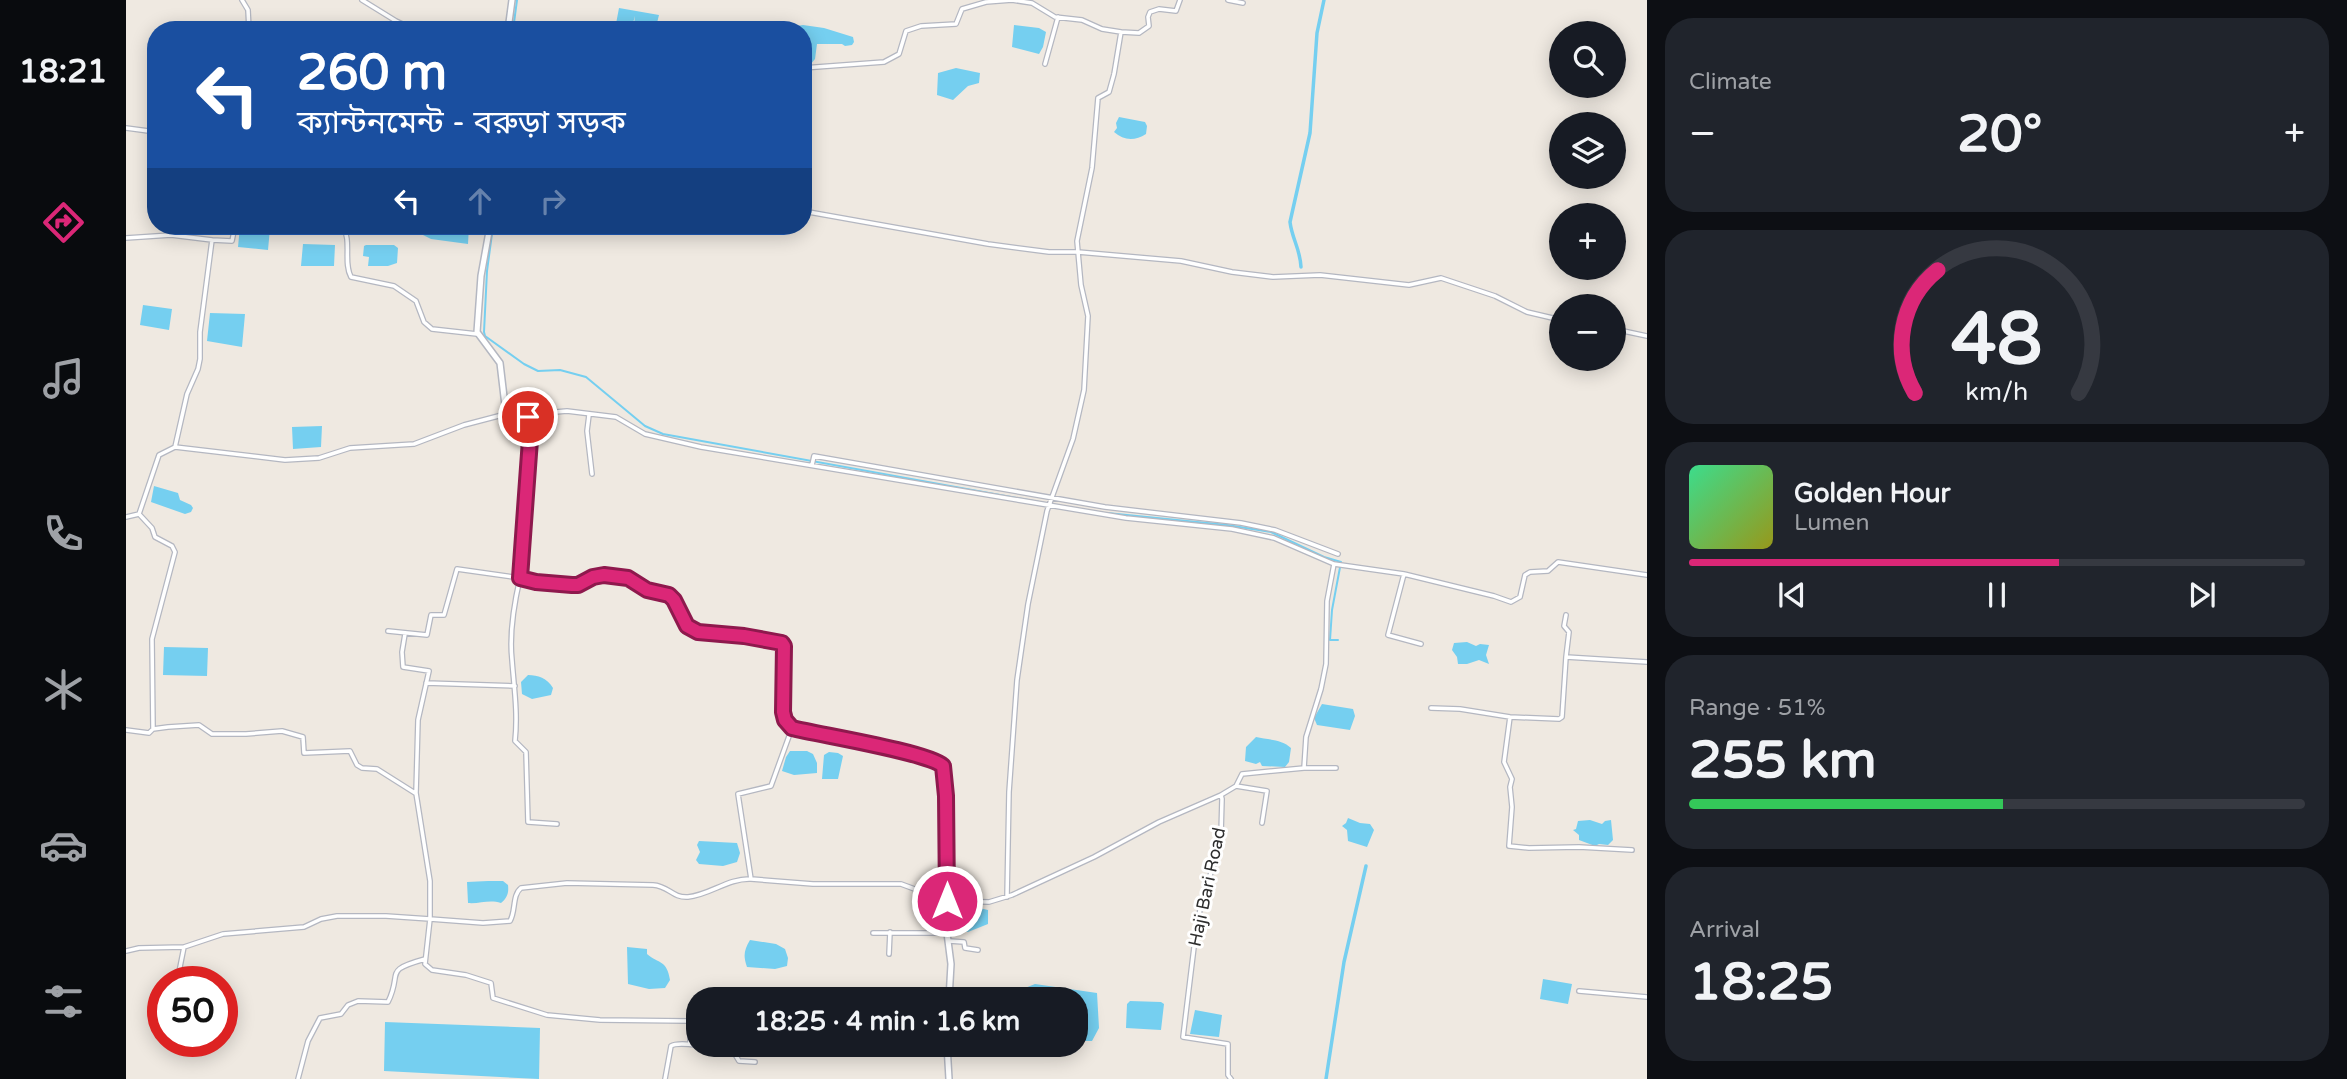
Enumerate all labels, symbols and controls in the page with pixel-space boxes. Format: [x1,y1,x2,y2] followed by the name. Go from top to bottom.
[1549,21,1626,371] map controls
[1549,21,1626,98] button: search
[297,44,447,103] text: 260 m
[182,49,273,140] icon: left
[19,53,107,91] text: 18:21
[1689,68,1772,96] text: Climate
[1957,103,2042,166] text: 20°
[297,104,626,142] text: ক্যান্টনমেন্ট - বরুড়া সড়ক
[1689,111,1716,157] text: −
[2284,111,2305,157] text: +
[1549,112,1626,189] button: layers
[388,182,426,220] icon: left
[461,182,499,220] icon: ahead
[534,182,572,220] icon: right
[39,198,88,247] icon: directions
[1549,203,1626,280] button: +
[1549,294,1626,371] button: −
[1951,297,2043,385] text: 48
[39,354,88,403] icon: music
[1966,377,2028,407] text: km/h
[498,387,558,447] pin
[509,398,547,436] icon: arrive
[1794,478,1951,509] text: Golden Hour
[39,509,88,558] icon: phone
[1794,509,1869,537] text: Lumen
[1773,576,1811,614] icon: previous
[1978,576,2016,614] icon: pause
[2183,576,2221,614] icon: next
[39,665,88,714] icon: climate
[1689,694,1825,722] text: Range · 51%
[1689,729,1877,792] text: 255 km
[39,821,88,870] icon: car
[1184,825,1230,949] street label: Haji Bari Road
[910,864,984,938] position arrow
[1689,916,1760,944] text: Arrival
[1689,951,1833,1014] text: 18:25
[147,966,238,1057] speed limit sign: 50
[39,977,88,1026] icon: filters
[754,1006,1020,1037] text: 18:25 · 4 min · 1.6 km

